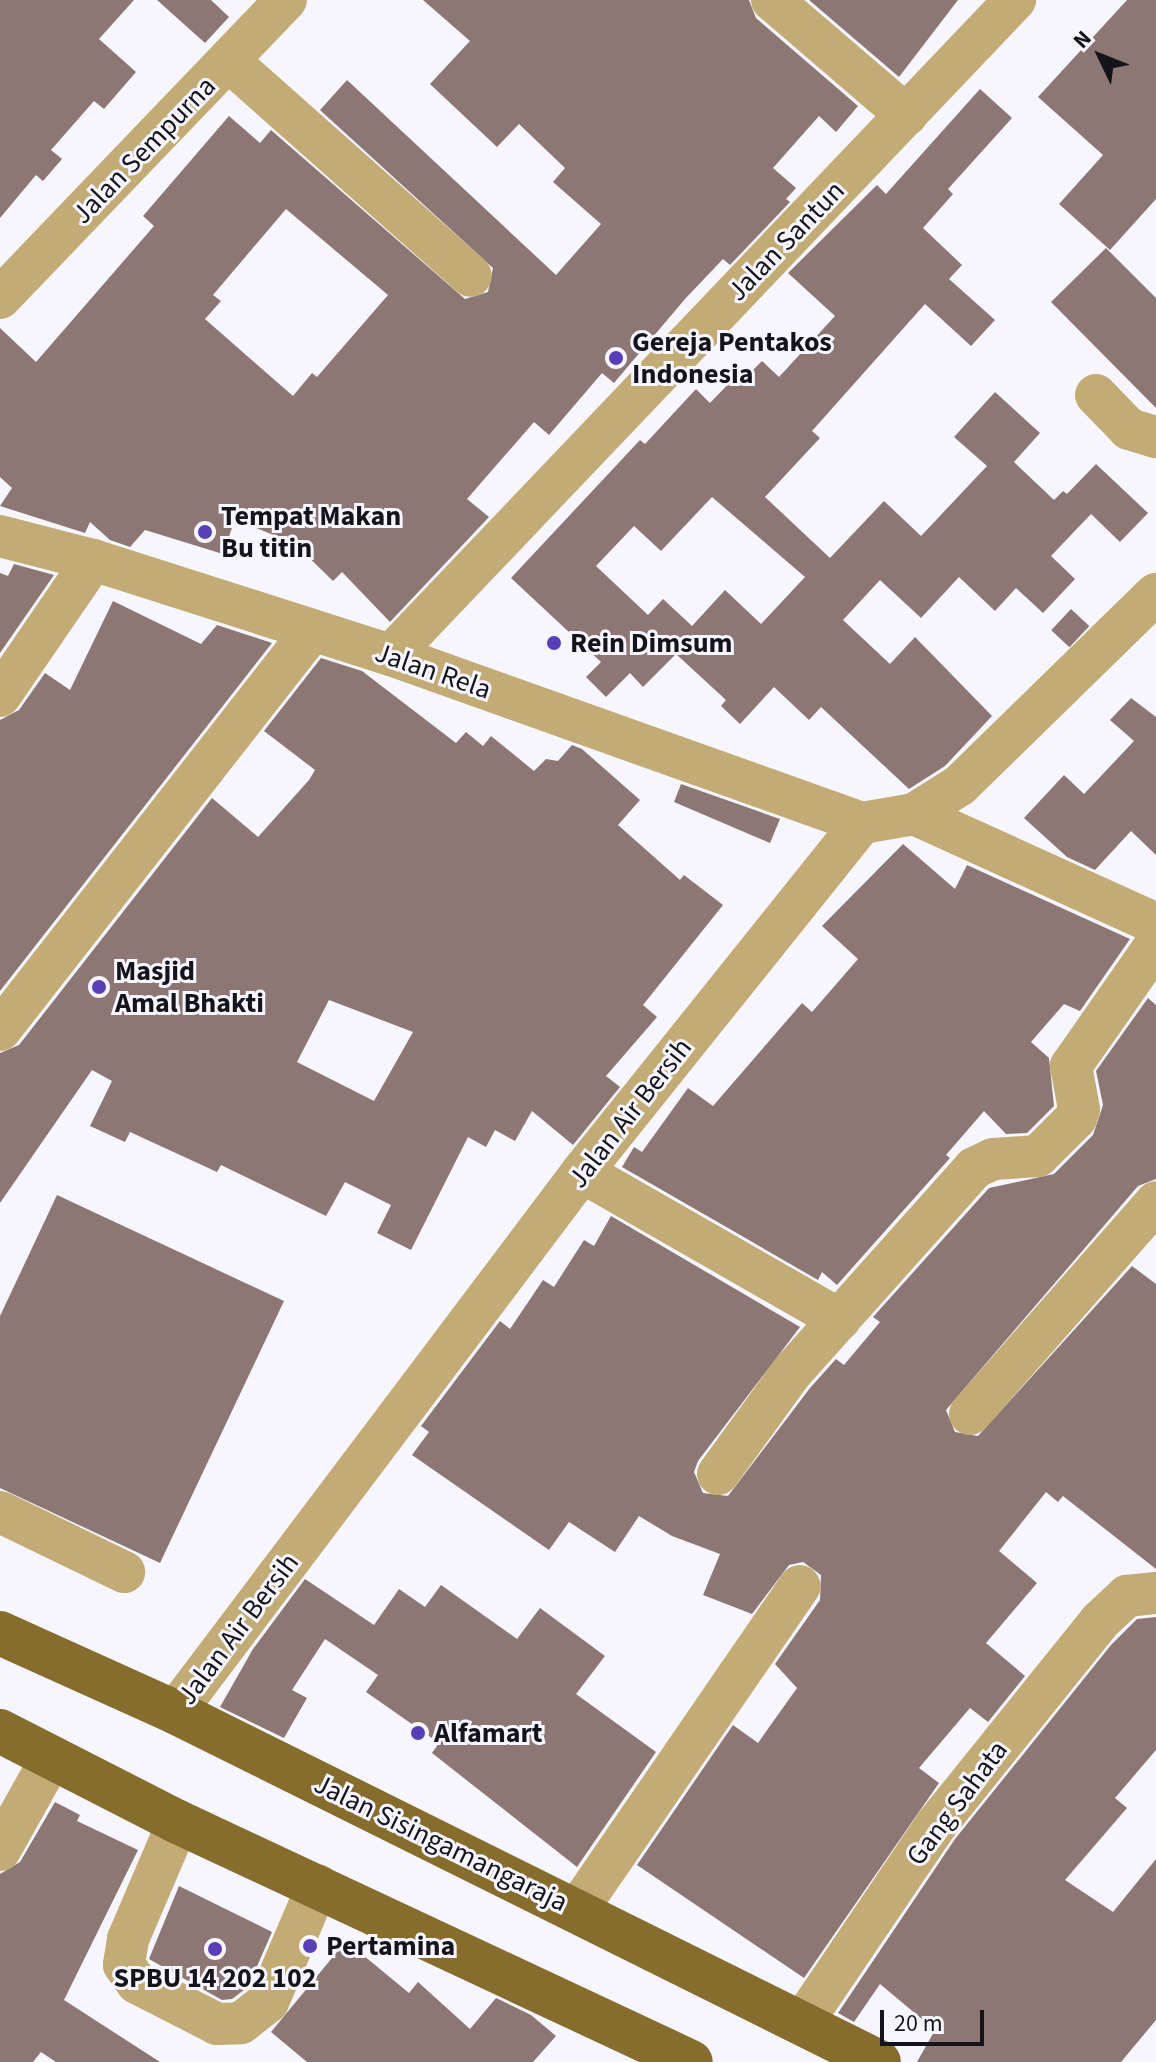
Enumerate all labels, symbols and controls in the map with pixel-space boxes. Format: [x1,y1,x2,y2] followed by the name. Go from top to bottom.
[1060,16,1140,96] north arrow
[1066,23,1099,56] text: N
[65,69,223,231] street label: Jalan Sempurna
[720,174,852,308] street label: Jalan Santun
[632,325,832,391] place label: Gereja Pentakos Indonesia
[607,349,625,367] marker: Gereja Pentakos Indonesia
[221,499,401,565] place label: Tempat Makan Bu titin
[196,523,214,541] marker: Tempat Makan Bu titin
[570,626,733,660] place label: Rein Dimsum
[545,634,563,652] marker: Rein Dimsum
[371,636,495,706] street label: Jalan Rela
[115,954,264,1020] place label: Masjid Amal Bhakti
[90,978,108,996] marker: Masjid Amal Bhakti
[561,1031,699,1195] street label: Jalan Air Bersih
[170,1547,306,1711] street label: Jalan Air Bersih
[434,1716,542,1750] place label: Alfamart
[409,1724,427,1742] marker: Alfamart
[899,1734,1015,1872] street label: Gang Sahata
[309,1767,573,1919] street label: Jalan Sisingamangaraja
[326,1929,455,1963] place label: Pertamina
[301,1937,319,1955] marker: Pertamina
[206,1940,224,1958] marker: SPBU 14 202 102
[114,1961,316,1995] place label: SPBU 14 202 102
[884,1994,988,2044] scale bar
[894,2006,943,2041] text: 20 m

